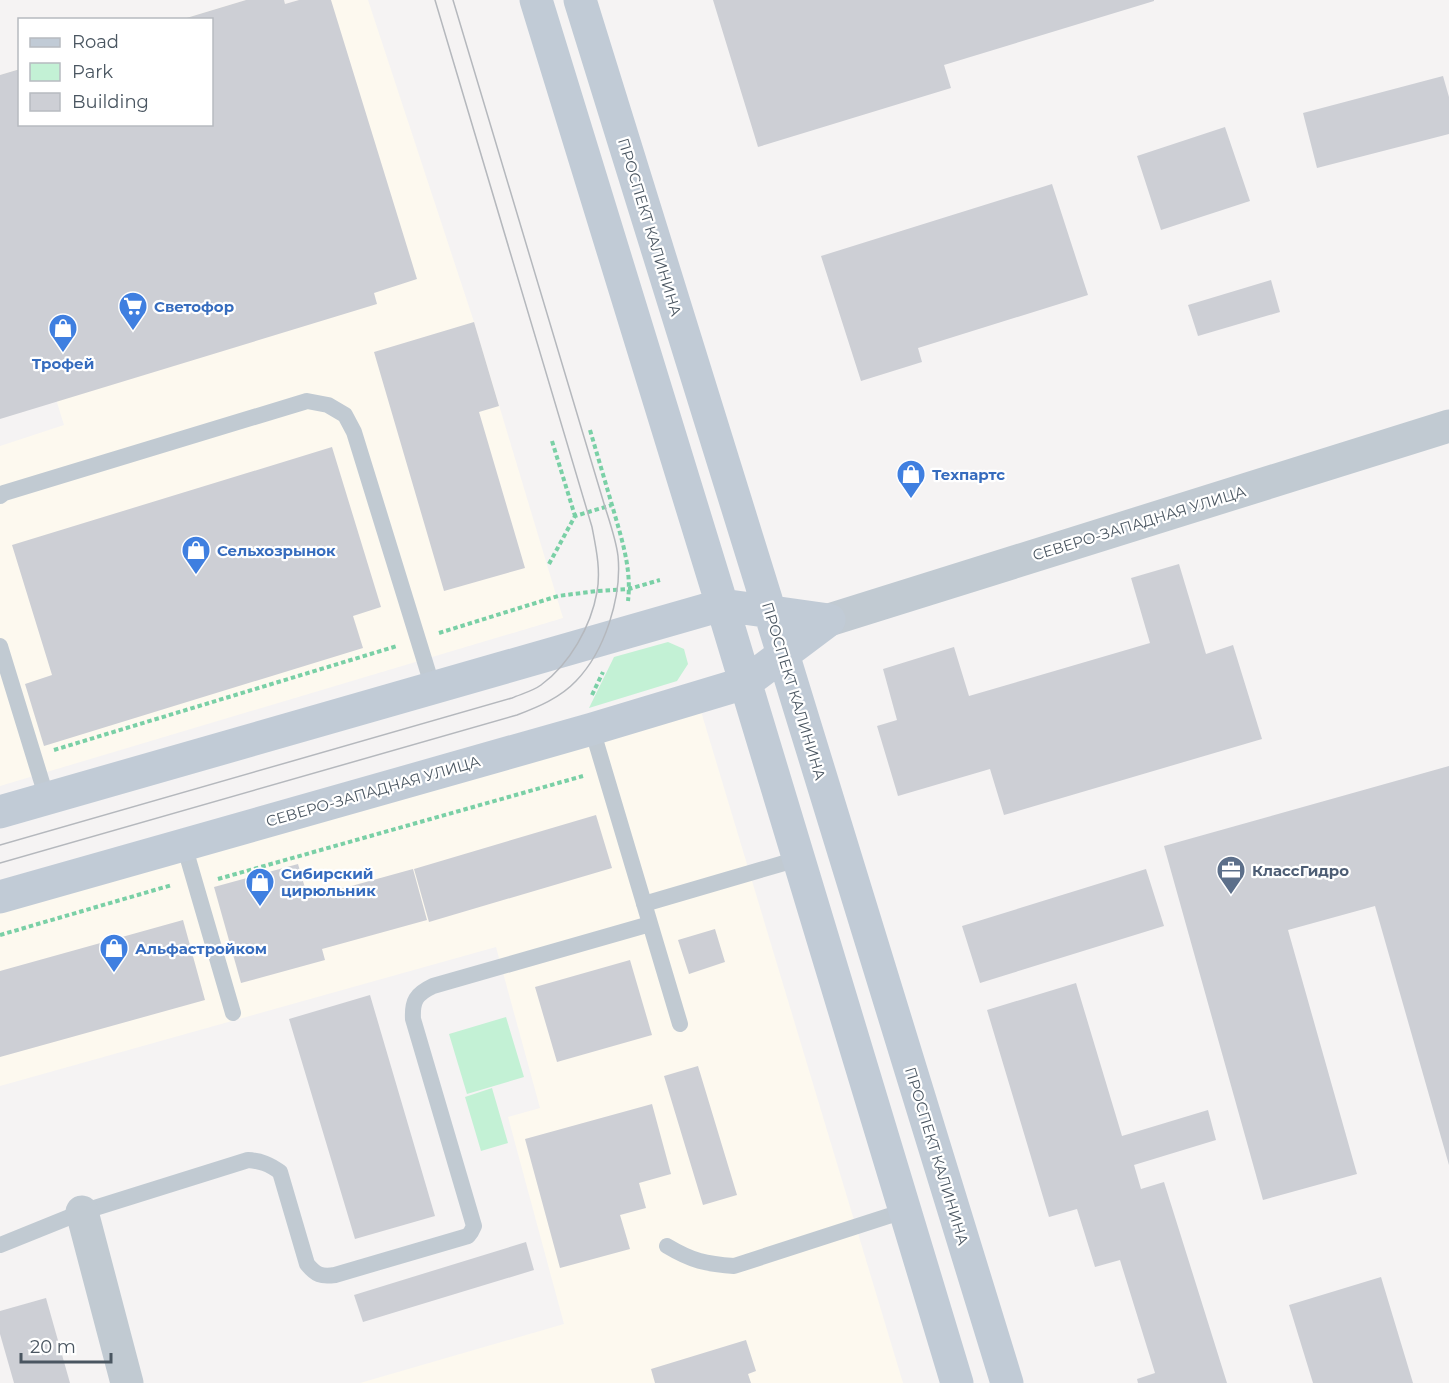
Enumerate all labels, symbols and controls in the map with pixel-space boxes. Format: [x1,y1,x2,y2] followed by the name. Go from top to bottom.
[18,18,213,126] legend
[72,31,119,53] text: Road
[72,61,113,83] text: Park
[72,91,149,113] text: Building
[614,136,686,318] street label: ПРОСПЕКТ КАЛИНИНА
[117,290,149,332] supermarket icon: Светофор
[154,297,234,316] place label: Светофор
[47,312,79,354] shop icon: Трофей
[32,354,94,373] place label: Трофей
[895,458,927,500] shop icon: Техпартс
[932,465,1005,484] place label: Техпартс
[1030,481,1248,565] street label: СЕВЕРО-ЗАПАДНАЯ УЛИЦА
[180,534,212,576] shop icon: Сельхозрынок
[217,541,336,560] place label: Сельхозрынок
[758,600,830,782] street label: ПРОСПЕКТ КАЛИНИНА
[264,751,482,831] street label: СЕВЕРО-ЗАПАДНАЯ УЛИЦА
[1215,854,1247,896] office icon: КлассГидро
[1252,861,1349,880] place label: КлассГидро
[281,864,376,900] place label: Сибирский цирюльник
[244,866,276,908] shop icon: Сибирский цирюльник
[98,932,130,974] shop icon: Альфастройком
[135,939,267,958] place label: Альфастройком
[901,1065,973,1247] street label: ПРОСПЕКТ КАЛИНИНА
[21,1326,111,1364] scale bar
[30,1336,76,1358] text: 20 m

